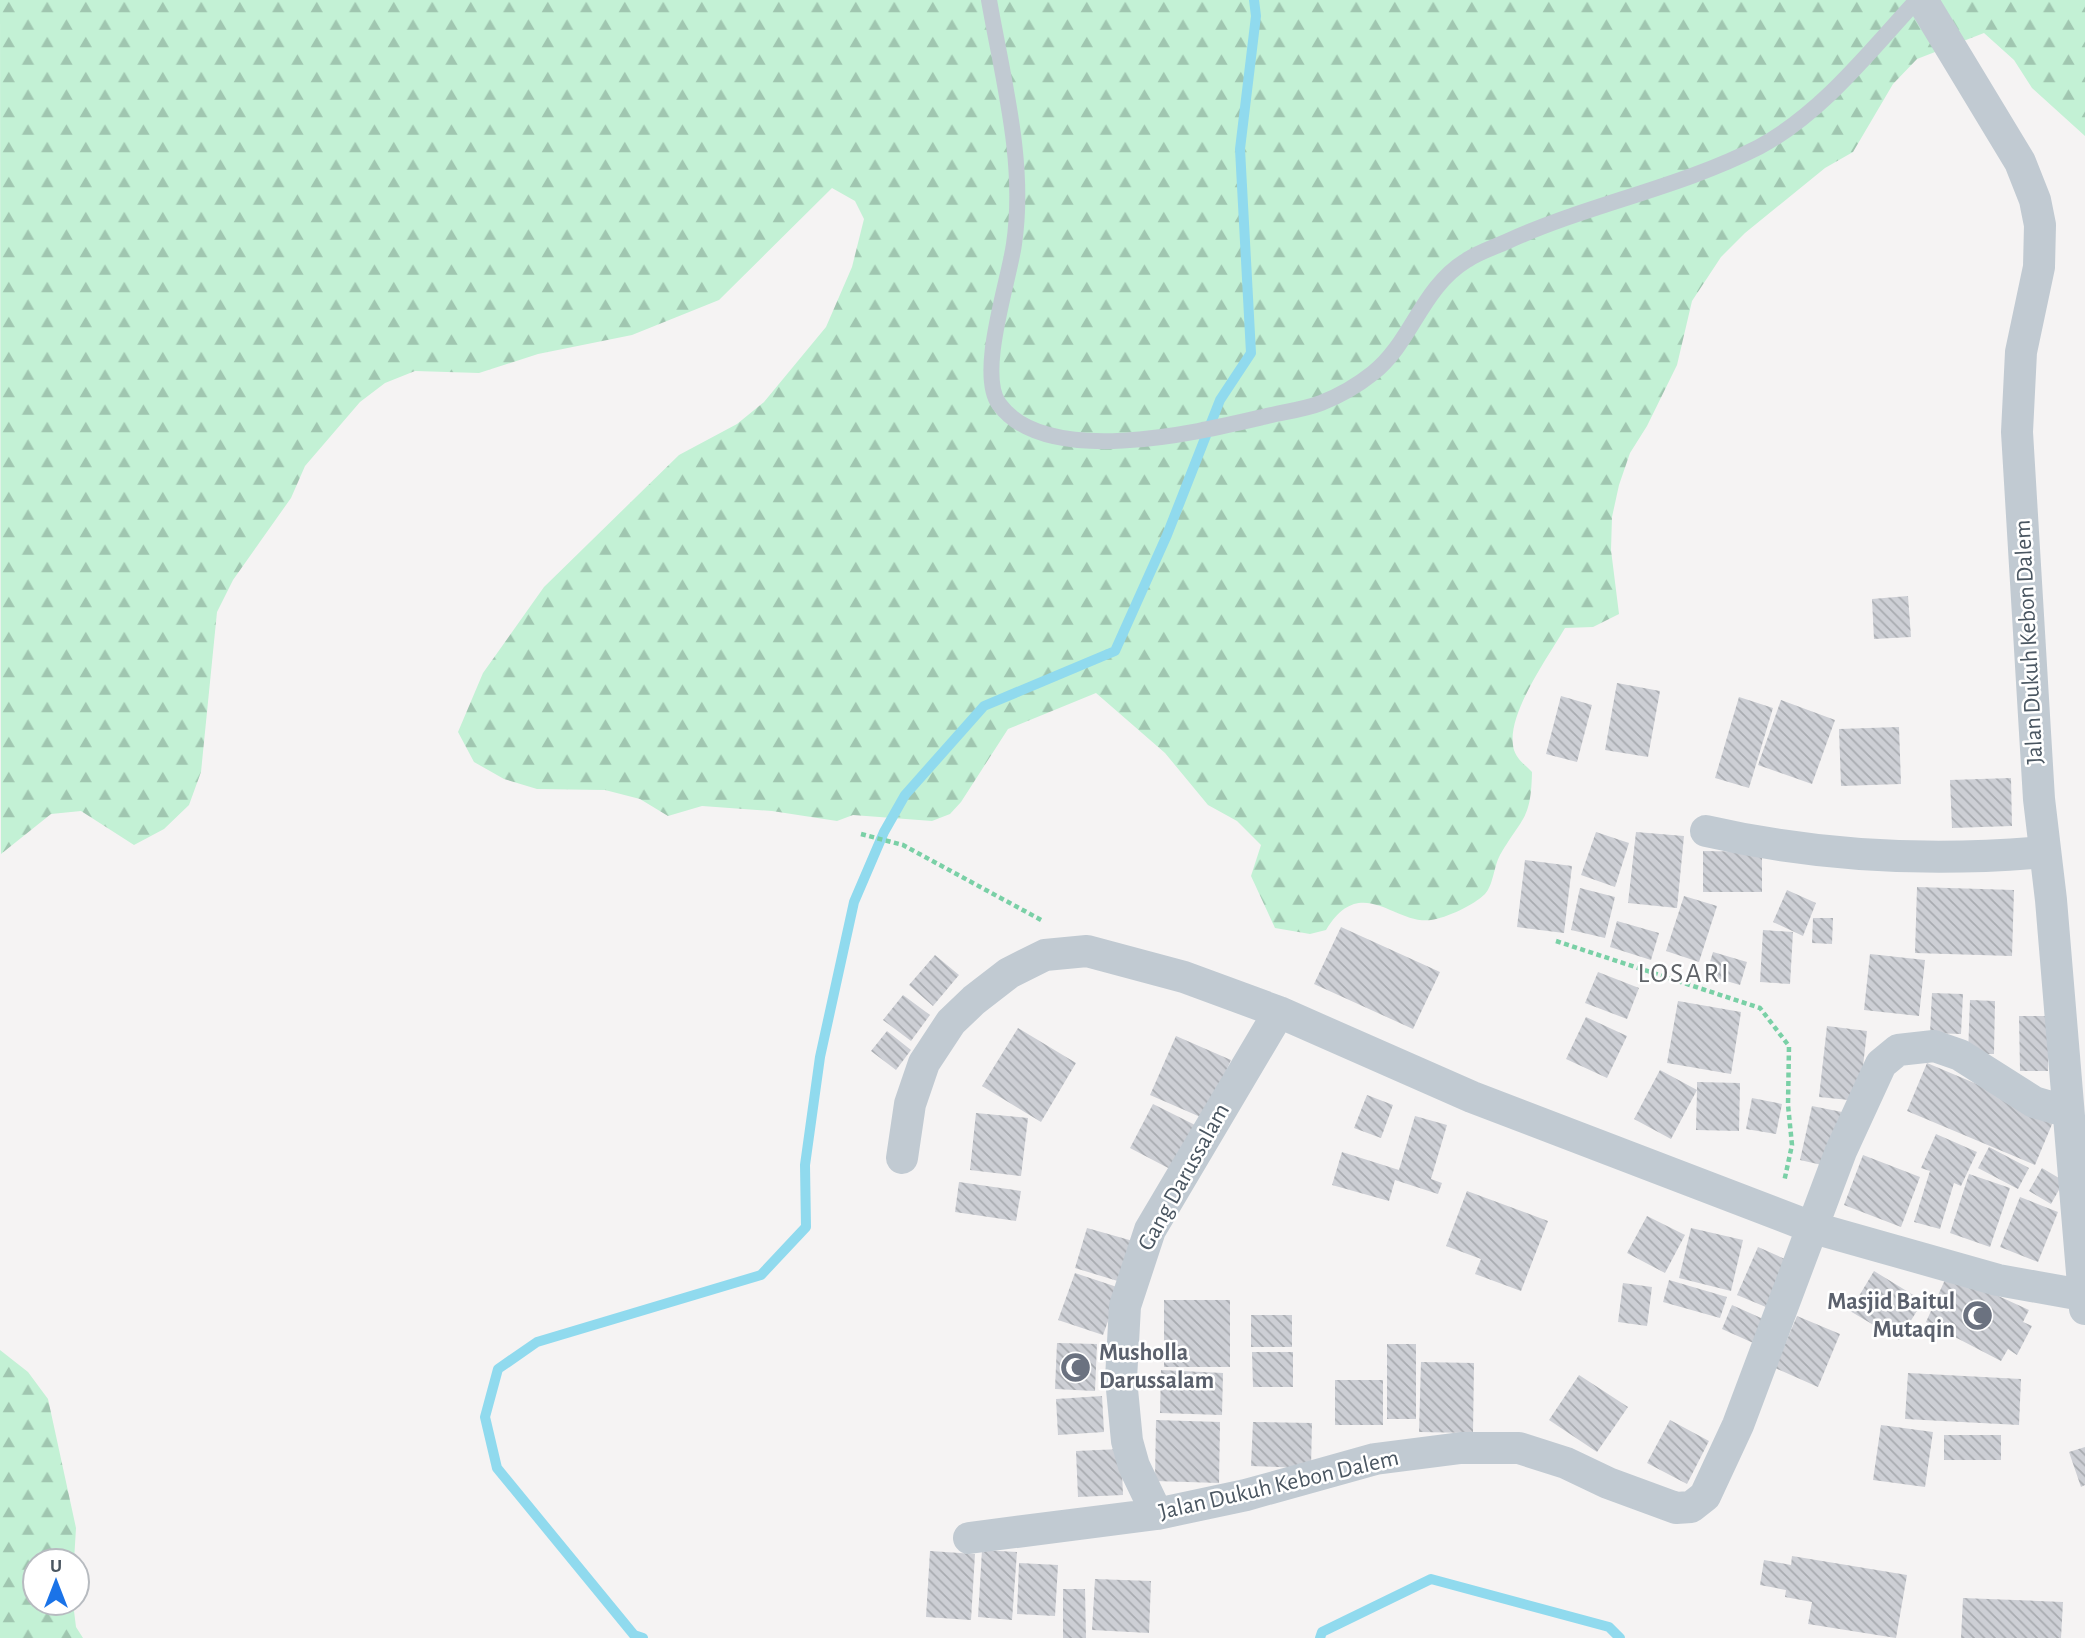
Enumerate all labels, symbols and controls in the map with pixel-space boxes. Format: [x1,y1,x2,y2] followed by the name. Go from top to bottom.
[2011,519,2047,765] street label: Jalan Dukuh Kebon Dalem
[1638,960,1730,988] district label: LOSARI
[1134,1099,1234,1255] street label: Gang Darussalam
[1827,1290,1955,1342] place label: Masjid Baitul Mutaqin
[1961,1299,1995,1333] mosque icon: Masjid Baitul Mutaqin
[1099,1341,1214,1393] place label: Musholla Darussalam
[1059,1350,1093,1384] mosque icon: Musholla Darussalam
[1157,1446,1401,1524] street label: Jalan Dukuh Kebon Dalem
[21,1547,91,1617] north arrow
[50,1557,62,1576] text: U

